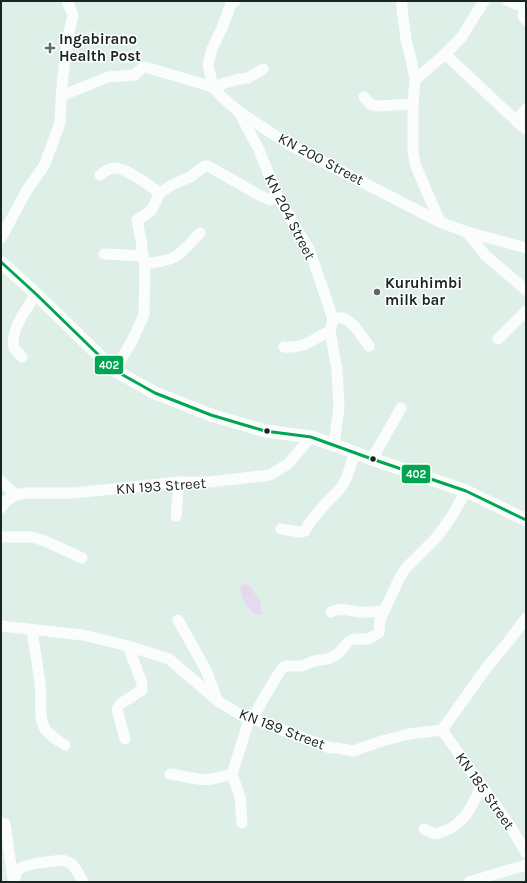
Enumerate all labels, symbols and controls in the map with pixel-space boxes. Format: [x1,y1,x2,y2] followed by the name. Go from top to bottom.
[59,30,141,65] place label: Ingabirano Health Post
[44,42,56,54] marker: Ingabirano Health Post
[275,129,367,189] street label: KN 200 Street
[261,171,319,263] street label: KN 204 Street
[385,274,462,309] place label: Kuruhimbi milk bar
[372,287,382,297] marker: Kuruhimbi milk bar
[94,355,124,375] line badge: 402
[99,359,119,372] text: 402
[262,426,272,436] unlabelled marker
[368,454,378,464] unlabelled marker
[401,464,431,484] line badge: 402
[406,468,426,481] text: 402
[115,474,207,498] street label: KN 193 Street
[237,704,328,754] street label: KN 189 Street
[452,749,518,833] street label: KN 185 Street

